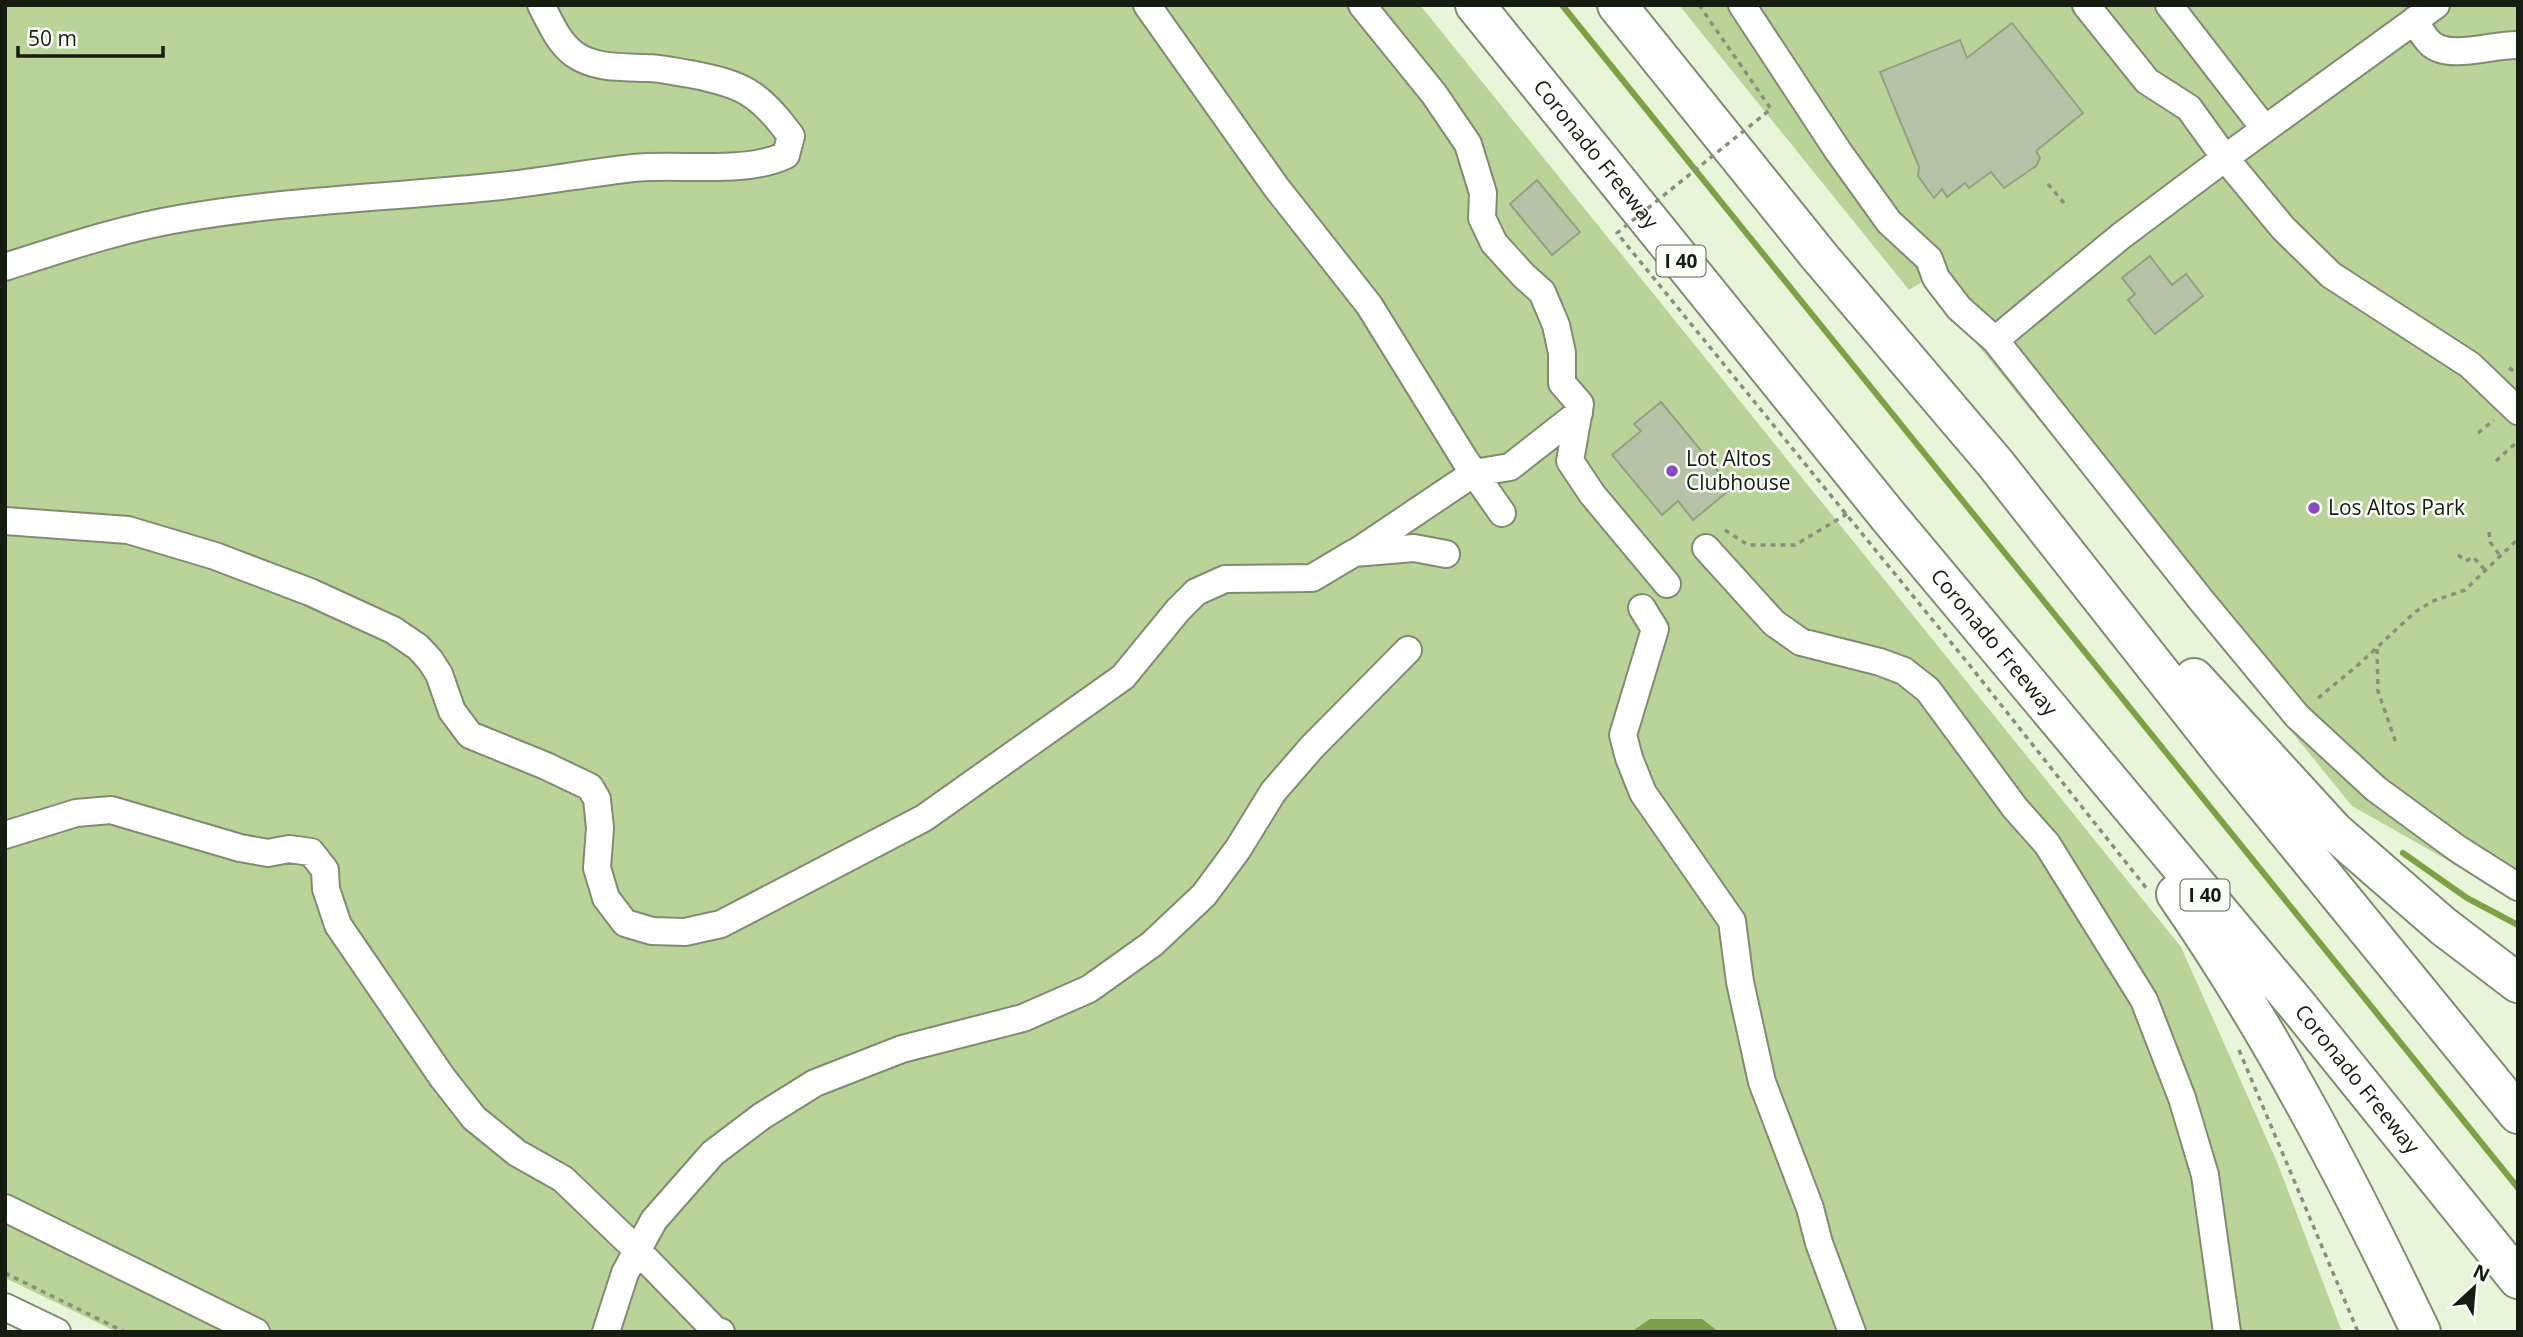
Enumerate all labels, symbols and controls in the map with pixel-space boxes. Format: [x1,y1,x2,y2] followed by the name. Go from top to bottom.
[18,14,163,58] scale bar
[28,24,77,52] text: 50 m
[1528,73,1666,234] street label: Coronado Freeway
[1656,246,1706,276] road number: I 40
[1686,444,1790,496] place label: Lot Altos Clubhouse
[1664,463,1680,479] marker: Lot Altos Clubhouse
[2328,493,2465,521] place label: Los Altos Park
[2306,500,2322,516] marker: Los Altos Park
[1925,562,2065,722] street label: Coronado Freeway
[2180,880,2230,911] road number: I 40
[2289,998,2427,1160] street label: Coronado Freeway
[2439,1253,2509,1323] north arrow
[2469,1258,2494,1288] text: N

